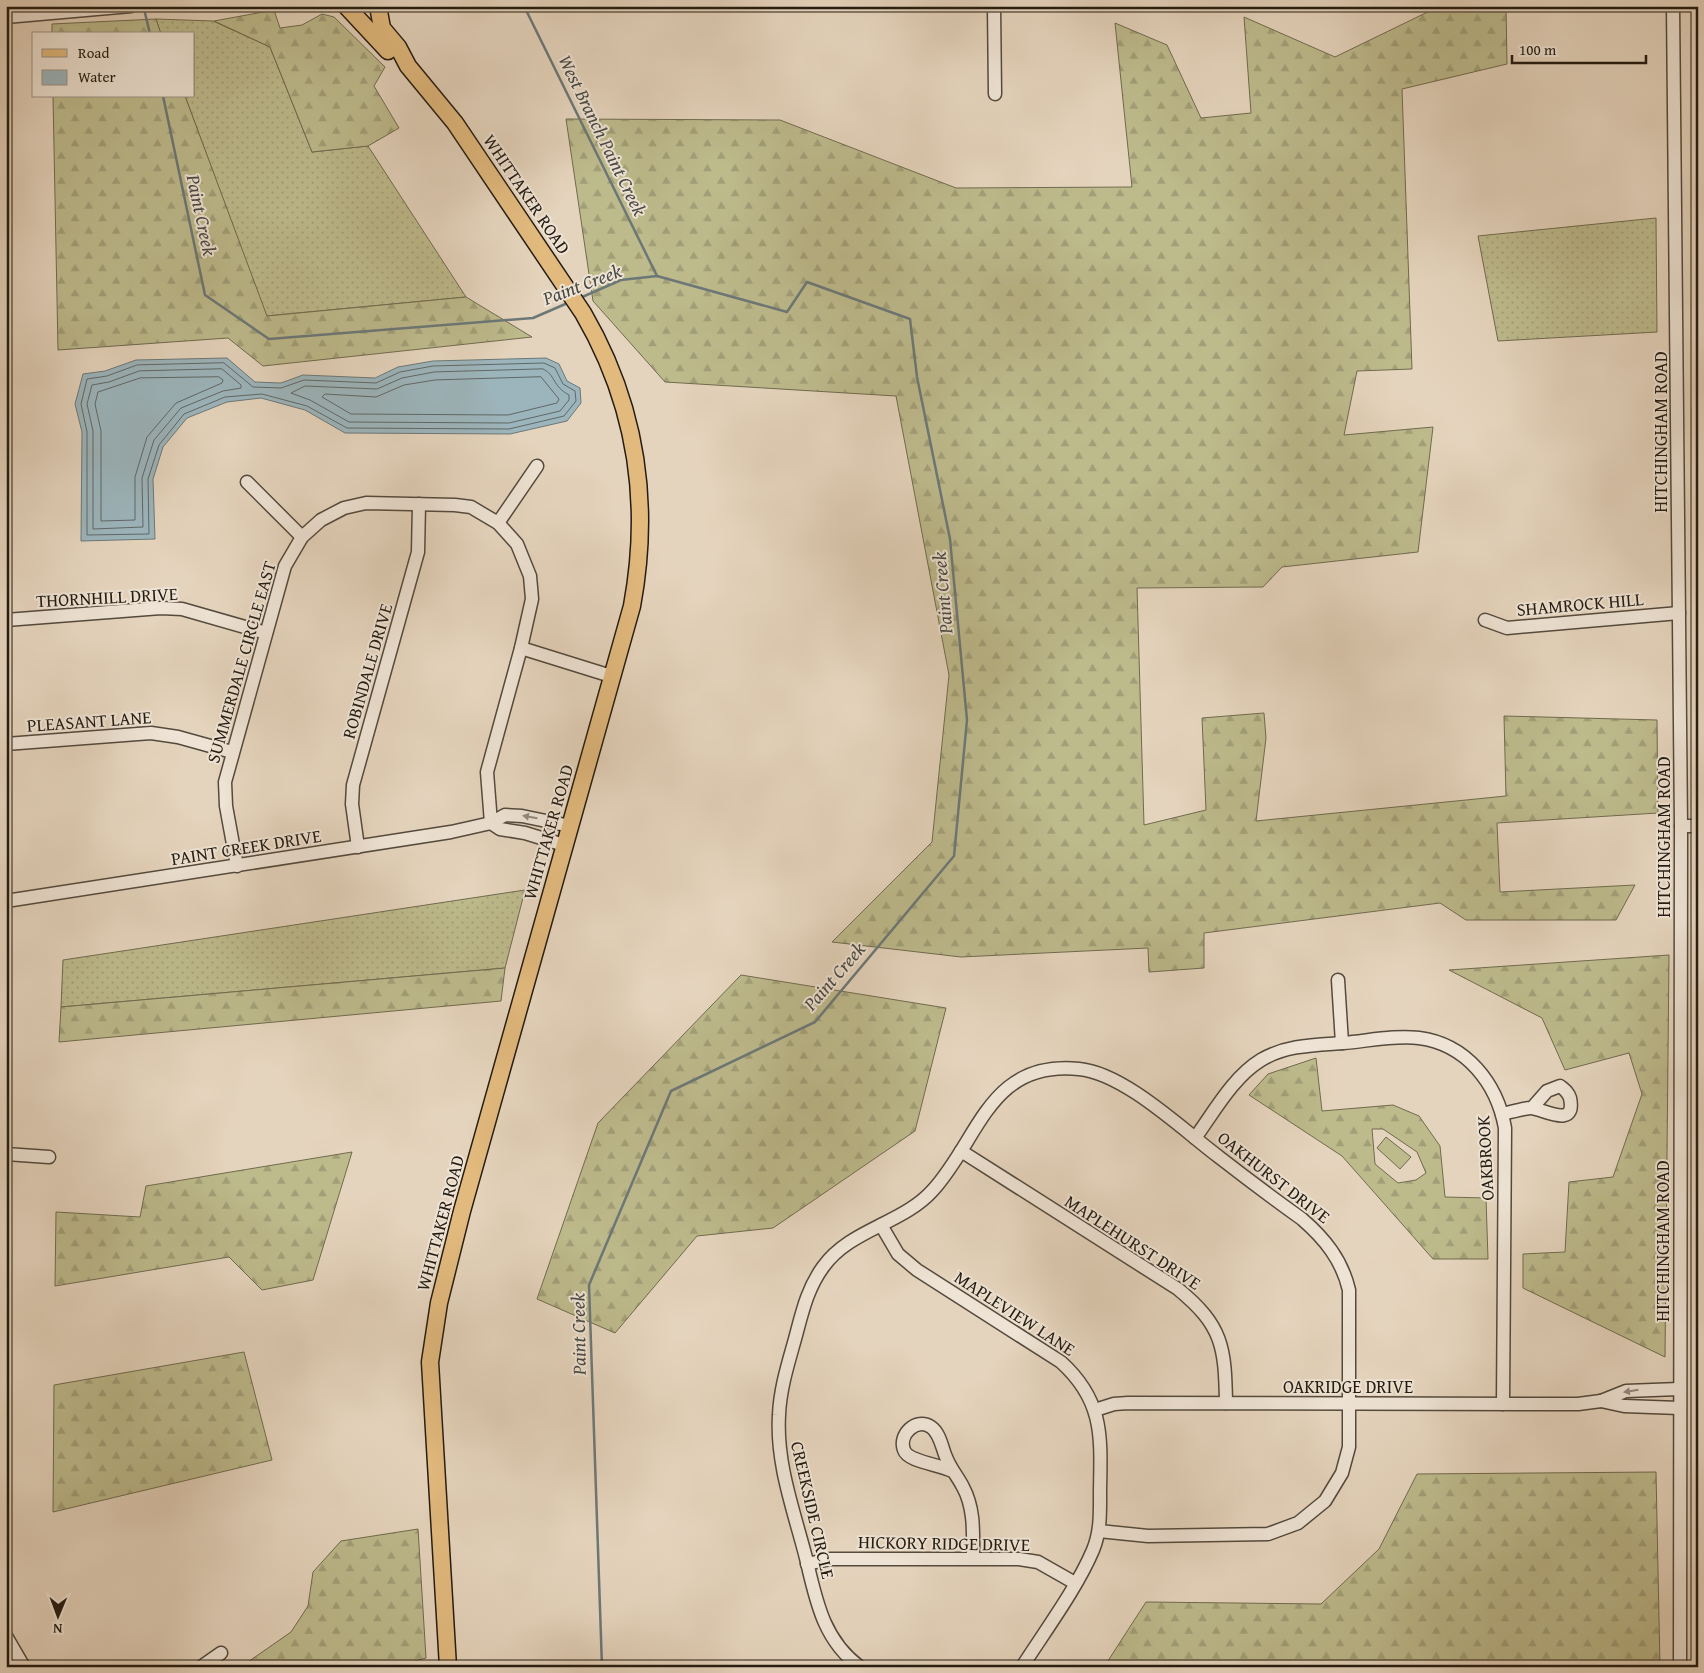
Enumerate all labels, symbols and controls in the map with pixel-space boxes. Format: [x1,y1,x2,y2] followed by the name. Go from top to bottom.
[32,32,195,98] legend
[1512,32,1645,64] scale bar
[1519,39,1557,60] text: 100 m
[78,42,109,63] text: Road
[552,50,654,221] water label: West Branch Paint Creek
[78,66,116,87] text: Water
[477,129,577,259] street label: WHITTAKER ROAD
[180,171,224,258] water label: Paint Creek
[538,256,626,312] water label: Paint Creek
[1647,351,1674,513] street label: HITCHINGHAM ROAD
[924,550,960,636] water label: Paint Creek
[199,558,283,766] street label: SUMMERDALE CIRCLE EAST
[35,580,179,614] street label: THORNHILL DRIVE
[1516,585,1645,623] street label: SHAMROCK HILL
[335,600,399,742] street label: ROBINDALE DRIVE
[26,703,152,739] street label: PLEASANT LANE
[1650,756,1677,918] street label: HITCHINGHAM ROAD
[516,761,580,903] street label: WHITTAKER ROAD
[522,813,538,821] one-way arrow
[169,822,323,872] street label: PAINT CREEK DRIVE
[796,936,872,1017] water label: Paint Creek
[1469,1114,1501,1201] street label: OAKBROOK
[1212,1124,1336,1230] street label: OAKHURST DRIVE
[409,1152,471,1294] street label: WHITTAKER ROAD
[1649,1160,1676,1322] street label: HITCHINGHAM ROAD
[1059,1188,1207,1296] street label: MAPLEHURST DRIVE
[949,1264,1081,1362] street label: MAPLEVIEW LANE
[563,1292,593,1376] water label: Paint Creek
[1283,1373,1413,1400] street label: OAKRIDGE DRIVE
[1623,1388,1639,1396] one-way arrow
[784,1438,842,1582] street label: CREEKSIDE CIRCLE
[858,1528,1030,1558] street label: HICKORY RIDGE DRIVE
[32,1590,82,1640] north arrow
[52,1619,63,1639] text: N

